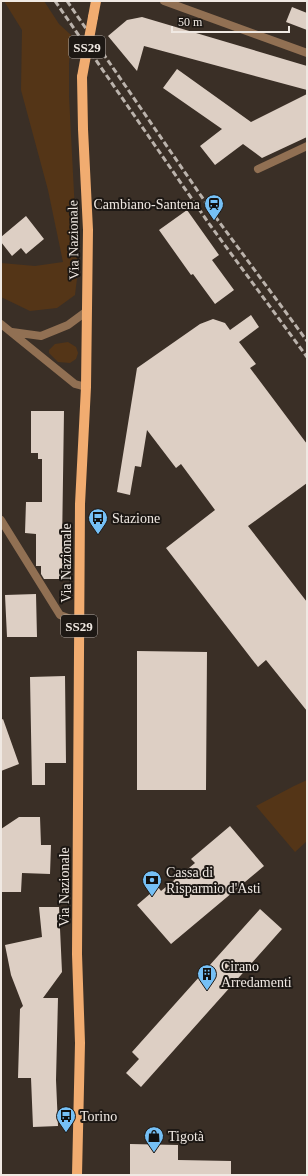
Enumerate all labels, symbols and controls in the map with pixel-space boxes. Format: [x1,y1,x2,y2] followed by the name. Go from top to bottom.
[172,8,289,34] scale bar
[178,15,203,29] text: 50 m
[69,36,105,58] road number: SS29
[203,193,225,221] station icon: Cambiano-Santena
[93,197,201,212] place label: Cambiano-Santena
[65,200,82,280] street label: Via Nazionale
[87,507,109,535] bus stop icon: Stazione
[112,511,160,526] place label: Stazione
[59,523,74,603] street label: Via Nazionale
[61,615,97,637] road number: SS29
[57,847,72,927] street label: Via Nazionale
[166,865,261,896] place label: Cassa di Risparmio d'Asti
[141,869,163,897] bank icon: Cassa di Risparmio d'Asti
[221,959,292,990] place label: Cirano Arredamenti
[196,963,218,991] building icon: Cirano Arredamenti
[55,1105,77,1133] bus stop icon: Torino
[80,1109,117,1124] place label: Torino
[143,1125,165,1153] shop icon: Tigotà
[168,1129,205,1144] place label: Tigotà

